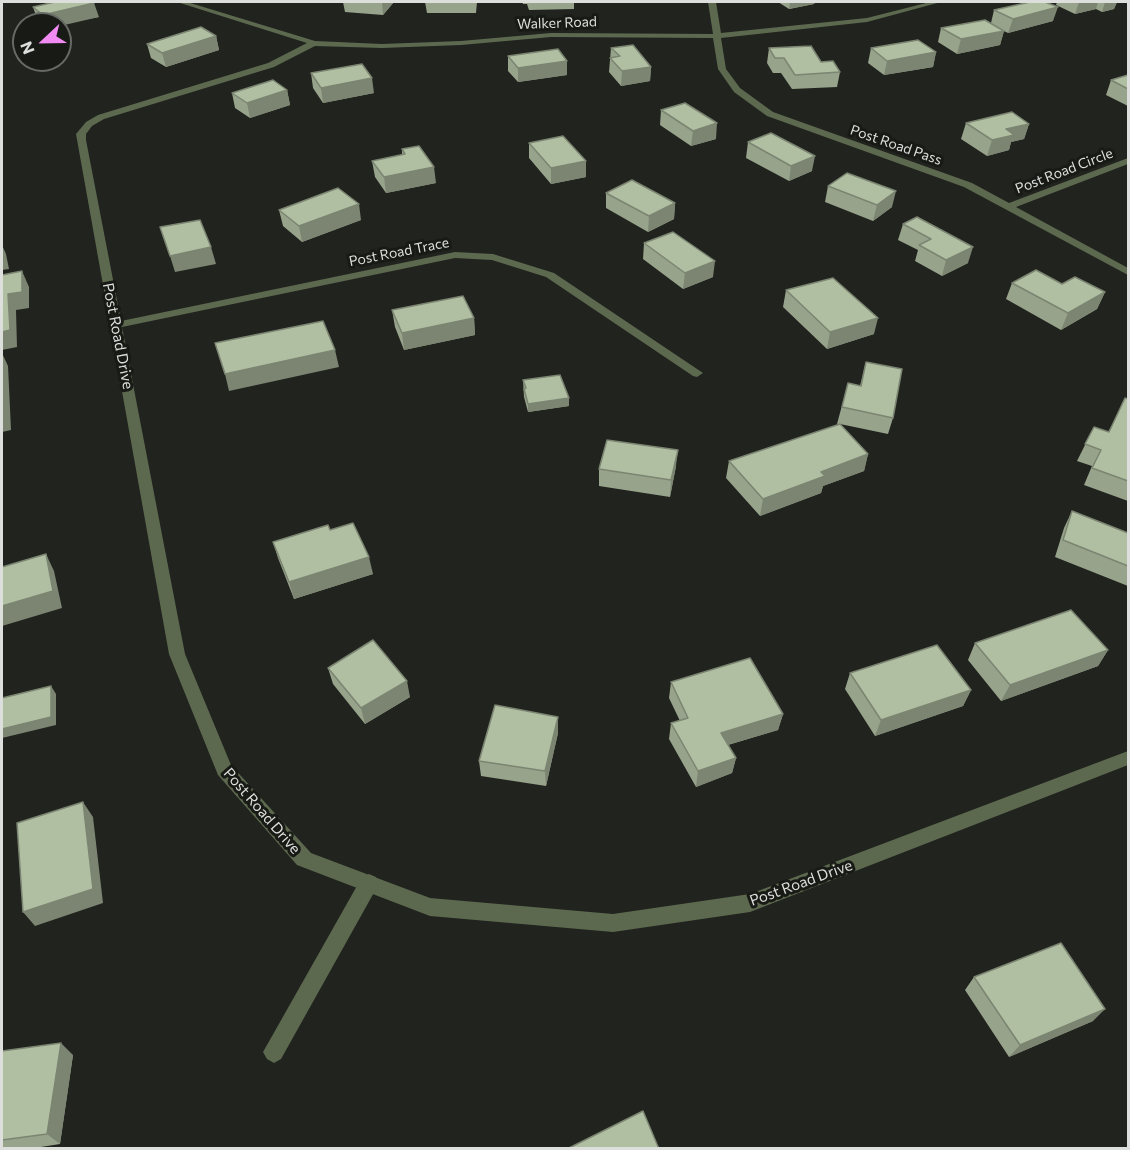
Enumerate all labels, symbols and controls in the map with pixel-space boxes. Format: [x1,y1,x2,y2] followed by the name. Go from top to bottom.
[12,12,72,72] north arrow
[517,13,597,33] street label: Walker Road
[16,39,38,57] text: N
[848,121,944,169] street label: Post Road Pass
[1013,145,1115,197] street label: Post Road Circle
[347,234,451,270] street label: Post Road Trace
[99,281,137,391] street label: Post Road Drive
[220,764,304,858] street label: Post Road Drive
[747,856,855,910] street label: Post Road Drive

